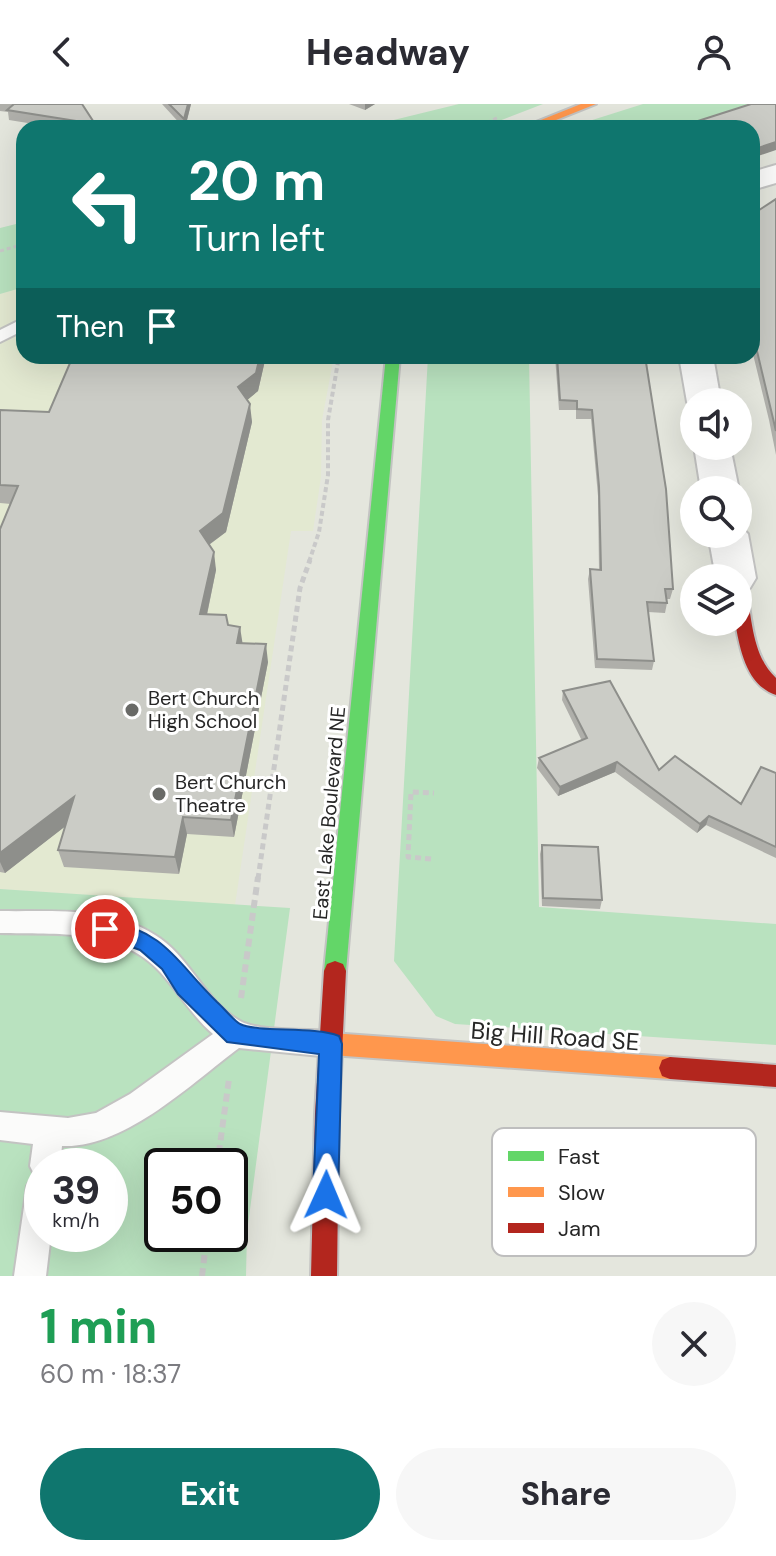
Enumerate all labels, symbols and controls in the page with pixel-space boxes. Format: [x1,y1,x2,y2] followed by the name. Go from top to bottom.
[306,29,470,76] text: Headway
[40,30,84,74] icon: back
[692,30,736,74] icon: person
[188,144,325,217] text: 20 m
[56,152,160,256] icon: left
[188,215,325,262] text: Turn left
[140,304,184,348] icon: arrive
[56,307,124,346] text: Then
[680,388,752,636] map controls
[680,388,752,460] button: sound
[680,476,752,548] button: search
[680,564,752,636] button: layers
[148,685,259,734] place label: Bert Church High School
[123,701,141,719] marker: Bert Church High School
[307,705,351,921] street label: East Lake Boulevard NE
[175,769,286,818] place label: Bert Church Theatre
[150,785,168,803] marker: Bert Church Theatre
[71,895,139,963] pin
[83,907,127,951] icon: arrive
[470,1015,640,1057] street label: Big Hill Road SE
[492,1128,756,1256] legend
[558,1142,600,1171] text: Fast
[144,1148,248,1252] speed limit sign: 50
[284,1153,368,1237] position arrow
[52,1164,100,1216] text: 39
[558,1178,605,1207] text: Slow
[52,1207,100,1233] text: km/h
[558,1214,601,1243] text: Jam
[40,1295,157,1358] text: 1 min
[652,1302,736,1386] button: close
[40,1357,181,1391] text: 60 m · 18:37
[40,1448,380,1540] button: Exit
[396,1448,736,1540] button: Share

